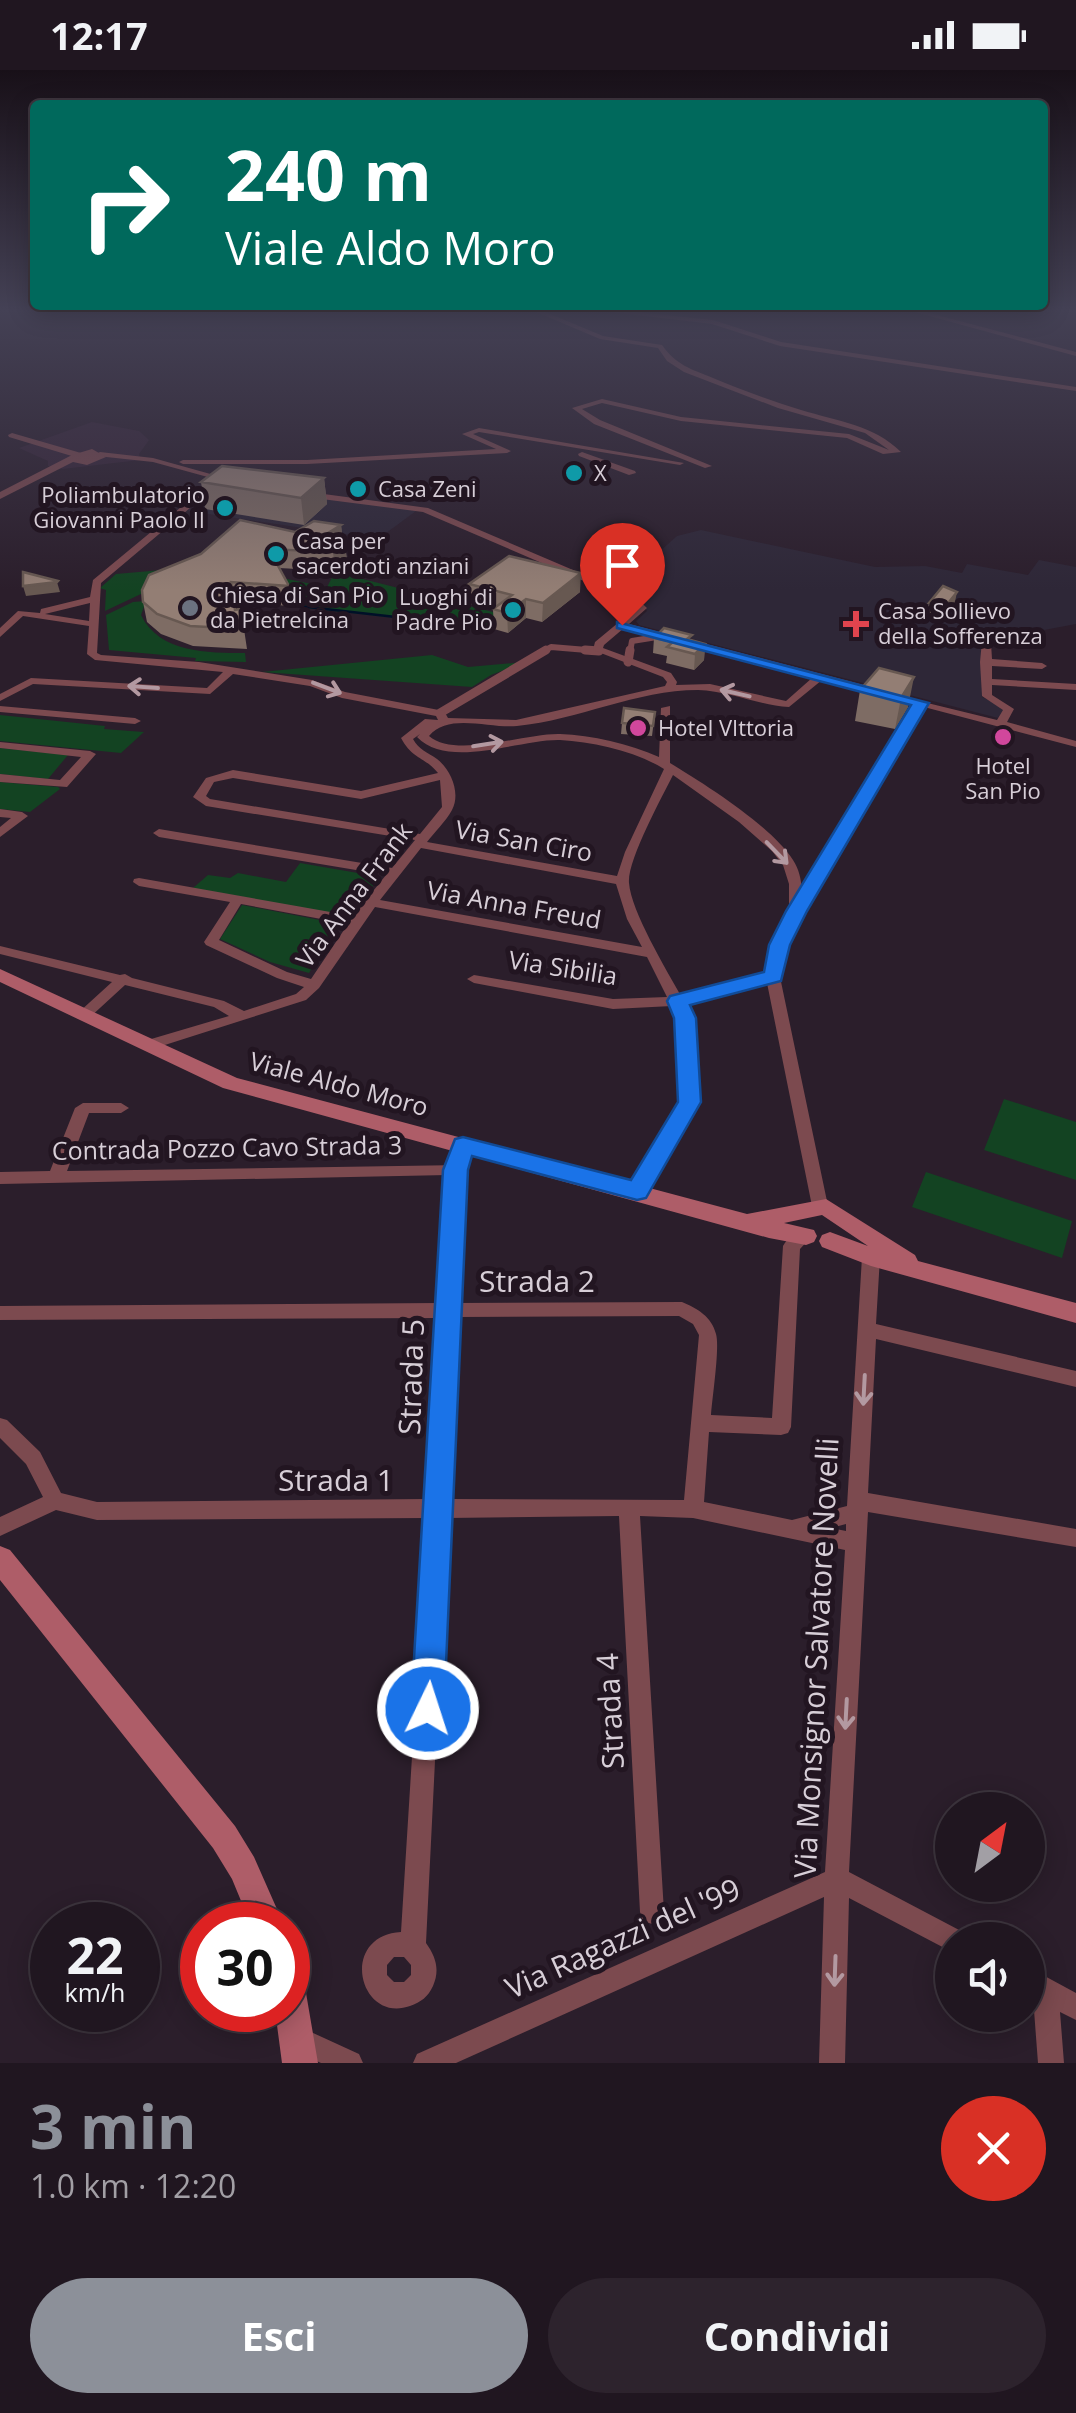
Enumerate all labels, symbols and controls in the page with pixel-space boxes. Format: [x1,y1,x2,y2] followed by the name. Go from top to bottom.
[50,9,148,61] text: 12:17
[225,126,432,222] text: 240 m
[60,140,190,270] icon: right
[225,217,556,278] text: Viale Aldo Moro
[594,457,607,487] place label: X
[563,462,585,484] marker: X
[378,473,477,503] place label: Casa Zeni
[347,478,369,500] marker: Casa Zeni
[33,479,205,534] place label: Poliambulatorio Giovanni Paolo II
[214,497,236,519] marker: Poliambulatorio Giovanni Paolo II
[580,523,665,626] pin
[296,525,469,580] place label: Casa per sacerdoti anziani
[595,538,650,593] icon: arrive
[265,543,287,565] marker: Casa per sacerdoti anziani
[210,579,384,634] place label: Chiesa di San Pio da Pietrelcina
[395,581,493,636] place label: Luoghi di Padre Pio
[878,595,1043,650] place label: Casa Sollievo della Sofferenza
[179,597,201,619] marker: Chiesa di San Pio da Pietrelcina
[502,599,524,621] marker: Luoghi di Padre Pio
[843,611,869,637] marker: Casa Sollievo della Sofferenza
[127,677,159,696] one-way arrow
[311,681,341,699] one-way arrow
[720,683,752,701] one-way arrow
[658,712,794,742] place label: Hotel VIttoria
[627,717,649,739] marker: Hotel VIttoria
[992,726,1014,748] marker: Hotel San Pio
[471,735,504,753] one-way arrow
[965,750,1041,805] place label: Hotel San Pio
[453,811,595,869] street label: Via San Ciro
[287,815,419,974] street label: Via Anna Frank
[765,840,789,864] one-way arrow
[424,872,604,936] street label: Via Anna Freud
[506,942,620,992] street label: Via Sibilia
[246,1043,432,1123] street label: Viale Aldo Moro
[52,1127,402,1167] street label: Contrada Pozzo Cavo Strada 3
[479,1260,595,1301] street label: Strada 2
[388,1318,433,1436] street label: Strada 5
[854,1373,873,1405] one-way arrow
[783,1437,848,1879] street label: Via Monsignor Salvatore Novelli
[278,1459,394,1500] street label: Strada 1
[586,1652,633,1770] street label: Strada 4
[376,1657,480,1761] position arrow
[836,1698,855,1730] one-way arrow
[935,1792,1045,1902] north arrow
[935,1792,1045,2032] map controls
[498,1867,746,2008] street label: Via Ragazzi del '99
[180,1902,310,2032] speed limit sign: 30
[66,1921,124,1989] text: 22
[935,1922,1045,2032] button: sound
[826,1954,845,1986] one-way arrow
[65,1975,125,2009] text: km/h
[30,2085,197,2167] text: 3 min
[941,2096,1046,2201] button: close
[30,2164,236,2207] text: 1.0 km · 12:20
[30,2278,528,2393] button: Esci
[548,2278,1046,2393] button: Condividi

